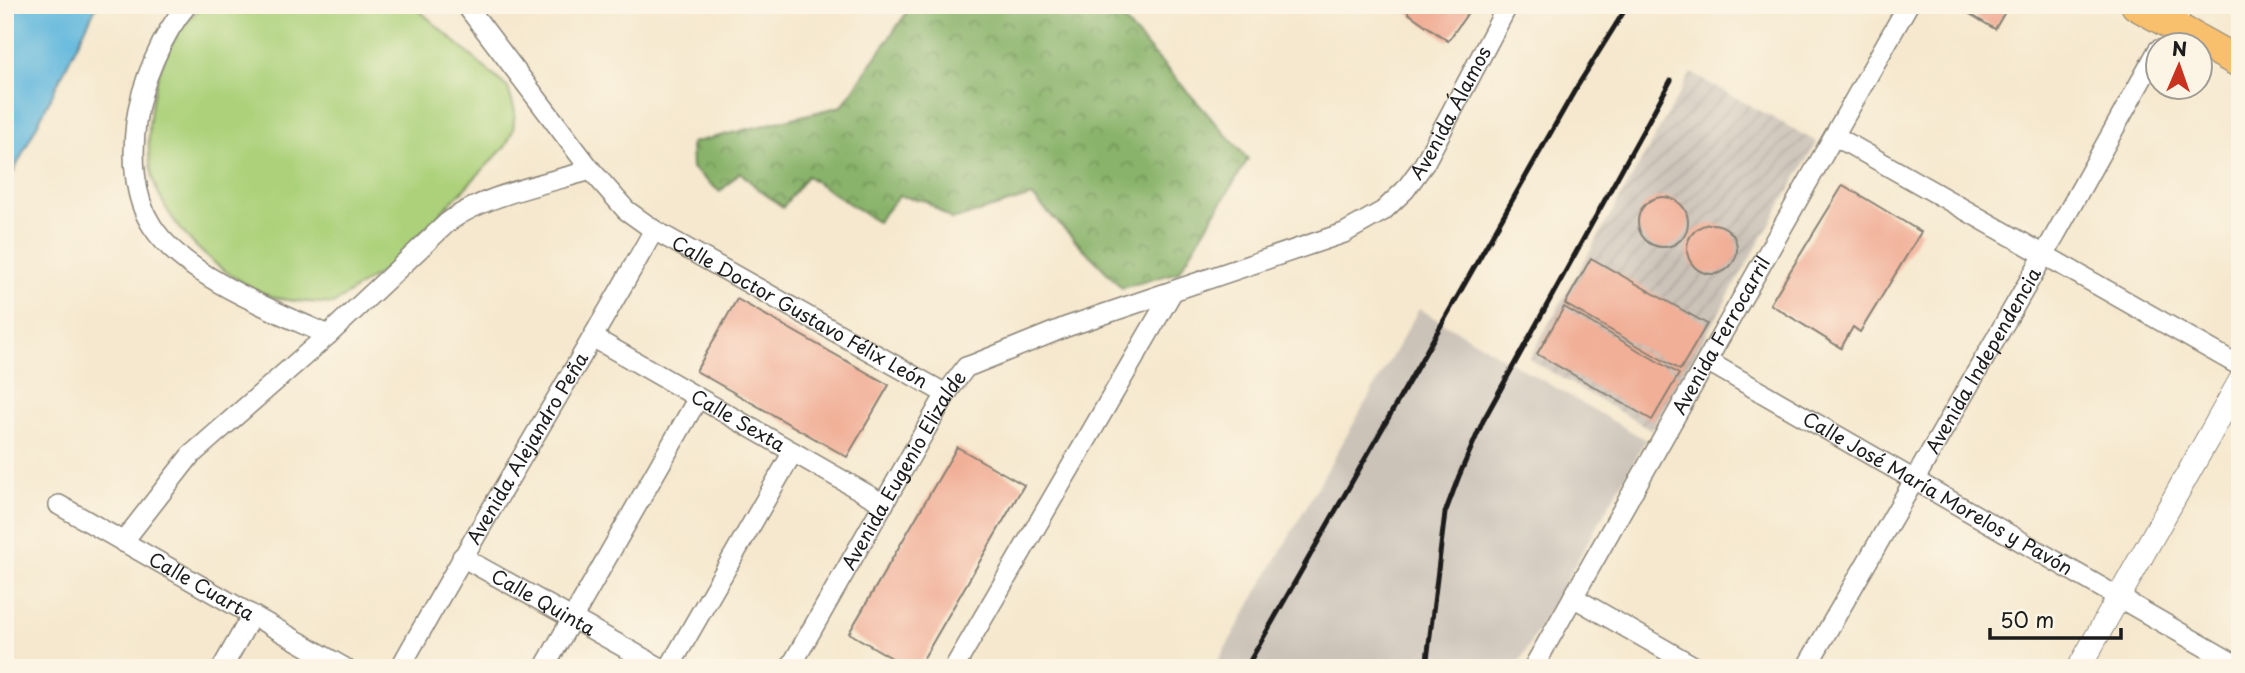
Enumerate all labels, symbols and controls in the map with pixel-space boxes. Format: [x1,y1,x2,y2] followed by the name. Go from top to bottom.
[2144,32,2214,102] north arrow
[2172,34,2188,62] text: N
[1402,41,1497,185] street label: Avenida Álamos
[667,228,934,394] street label: Calle Doctor Gustavo Félix León
[1664,251,1776,419] street label: Avenida Ferrocarril
[1918,261,2047,458] street label: Avenida Independencia
[459,346,594,549] street label: Avenida Alejandro Peña
[834,364,972,575] street label: Avenida Eugenio Elizalde
[686,381,791,458] street label: Calle Sexta
[1798,404,2078,581] street label: Calle José María Morelos y Pavón
[144,544,260,627] street label: Calle Cuarta
[486,561,601,642] street label: Calle Quinta
[1990,596,2121,640] scale bar
[2000,603,2054,635] text: 50 m

